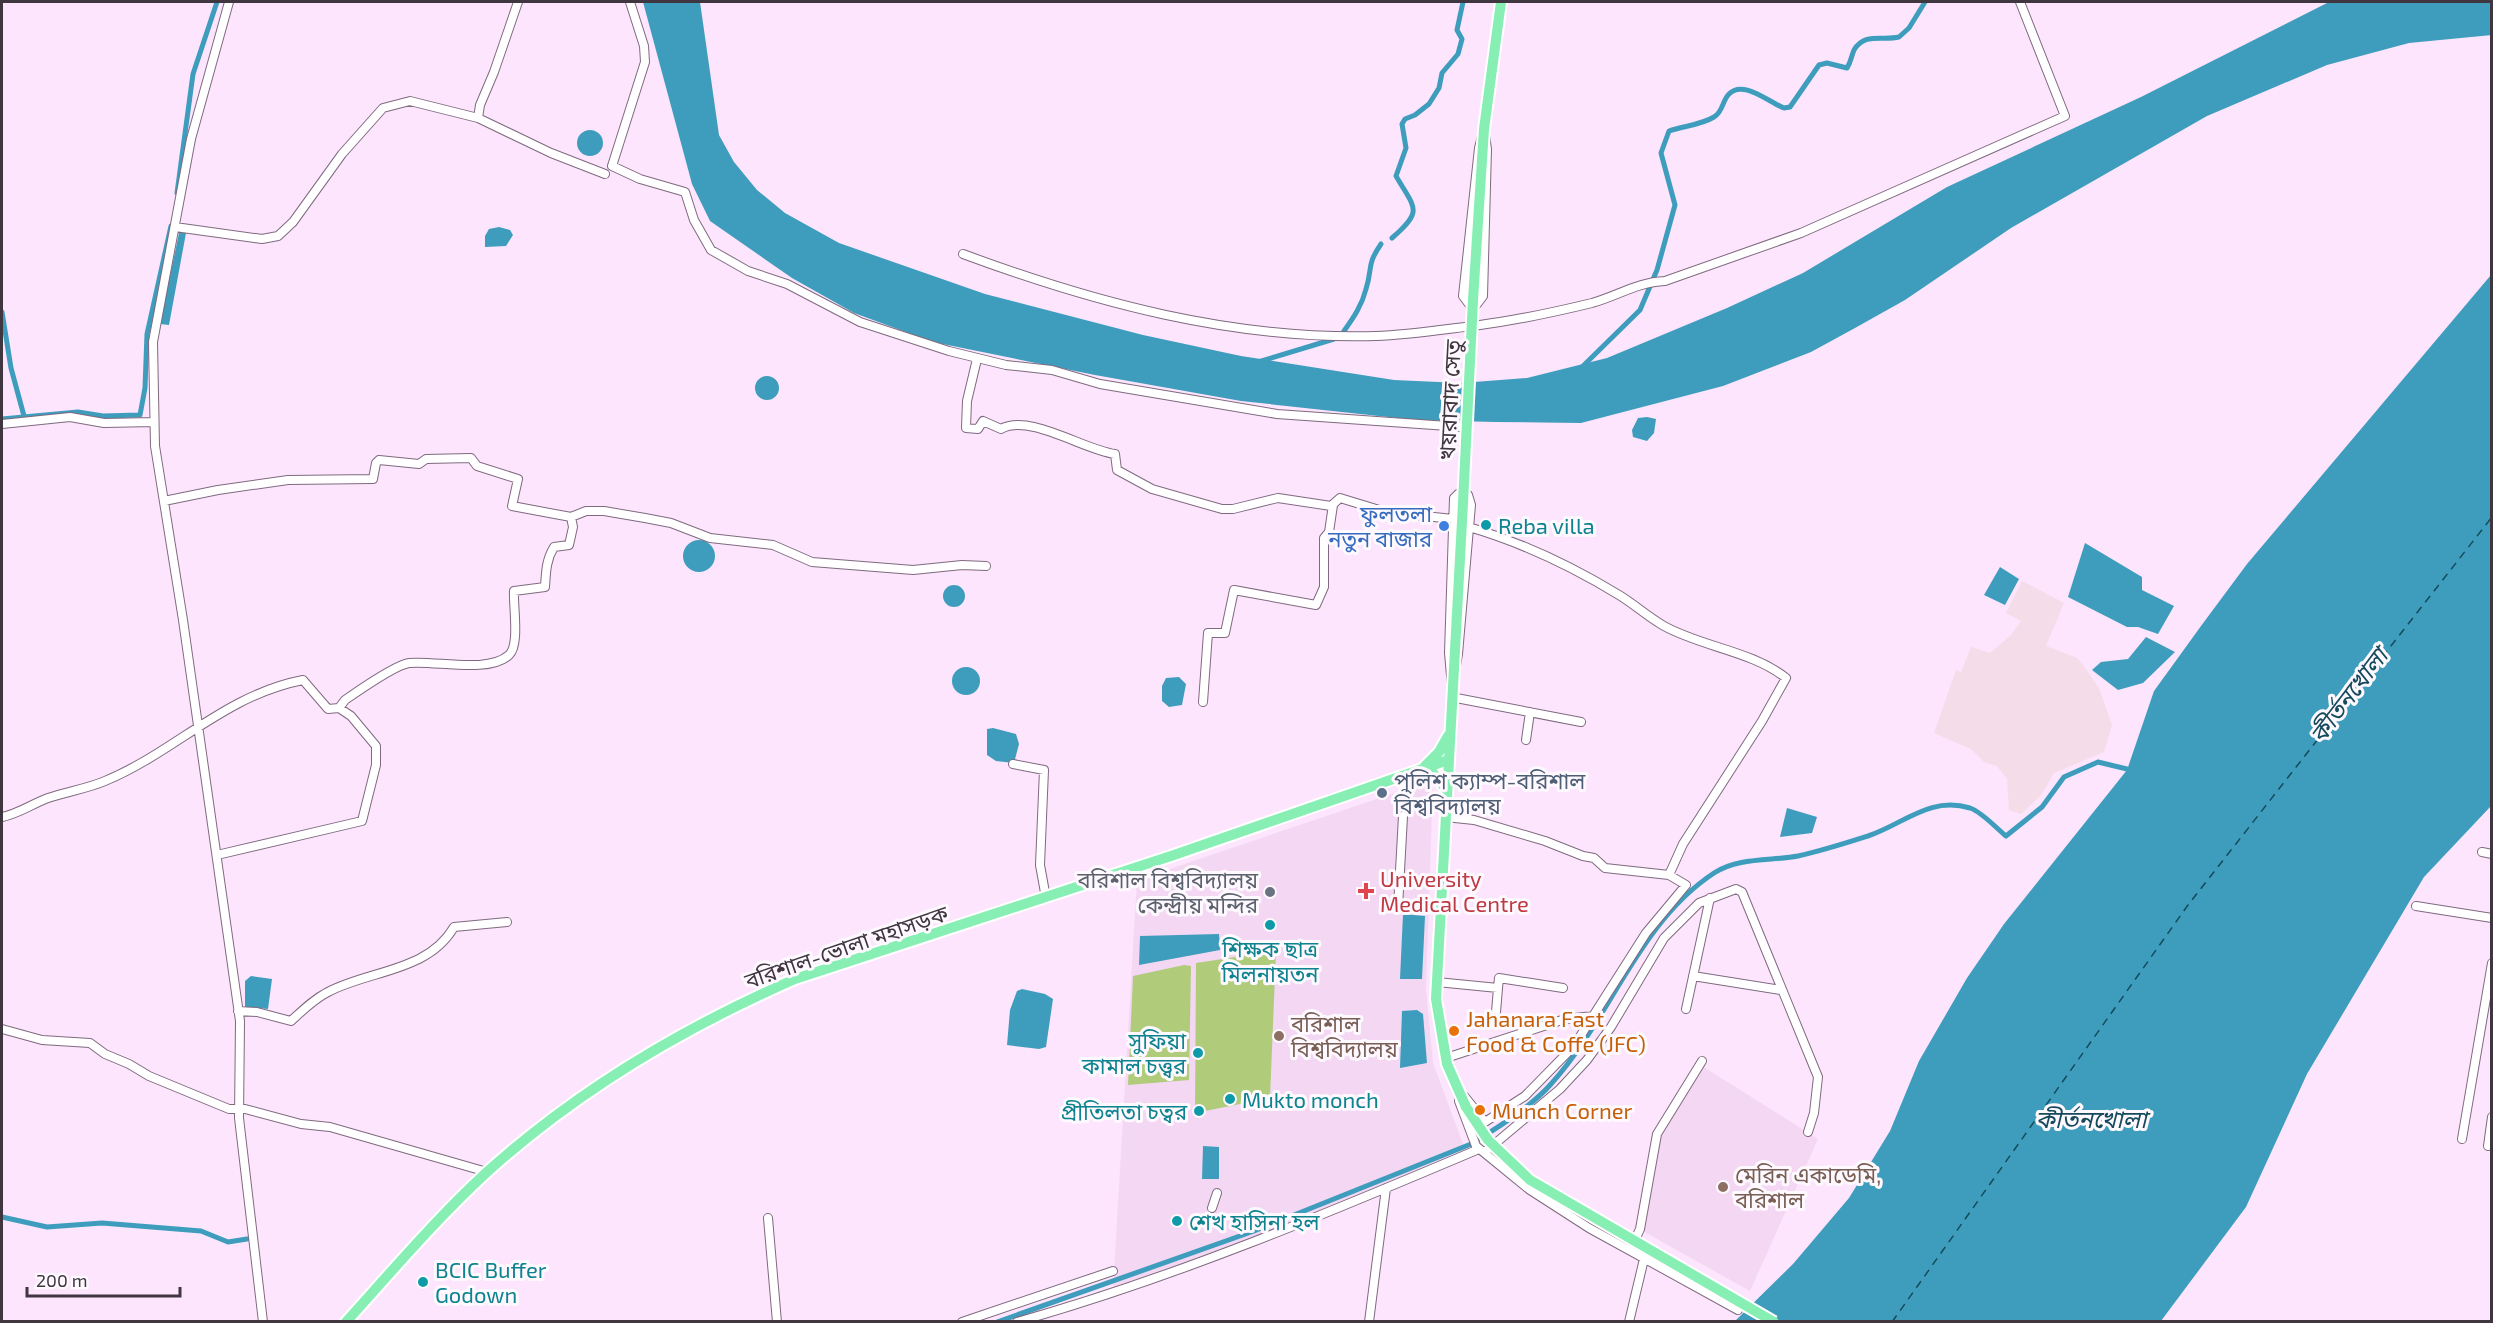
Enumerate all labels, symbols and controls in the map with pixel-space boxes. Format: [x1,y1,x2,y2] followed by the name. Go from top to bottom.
[1433,339,1467,461] street label: খয়রাবাদ সেতু
[1327,500,1433,553] place label: ফুলতলা নতুন বাজার
[1498,512,1595,538] place label: Reba villa
[1479,518,1493,532] marker: Reba villa
[1437,519,1451,533] marker: ফুলতলা নতুন বাজার
[2303,638,2396,748] water label: কীর্তনখোলা
[1393,767,1586,818] place label: পুলিশ ক্যাম্প-বরিশাল বিশ্ববিদ্যালয়
[1375,786,1389,800] marker: পুলিশ ক্যাম্প-বরিশাল বিশ্ববিদ্যালয়
[1380,865,1529,916] place label: University Medical Centre
[1076,866,1259,917] place label: বরিশাল বিশ্ববিদ্যালয় কেন্দ্রীয় মন্দির
[1357,882,1375,900] marker: University Medical Centre
[1263,885,1277,899] marker: বরিশাল বিশ্ববিদ্যালয় কেন্দ্রীয় মন্দির
[740,899,951,993] street label: বরিশাল-ভোলা মহাসড়ক
[1263,918,1277,932] marker: শিক্ষক ছাত্র মিলনায়তন
[1220,935,1319,986] place label: শিক্ষক ছাত্র মিলনায়তন
[1466,1005,1646,1056] place label: Jahanara Fast Food & Coffe (JFC)
[1290,1010,1398,1061] place label: বরিশাল বিশ্ববিদ্যালয়
[1447,1024,1461,1038] marker: Jahanara Fast Food & Coffe (JFC)
[1081,1027,1187,1078] place label: সুফিয়া কামাল চত্ত্বর
[1272,1029,1286,1043] marker: বরিশাল বিশ্ববিদ্যালয়
[1191,1046,1205,1060] marker: সুফিয়া কামাল চত্ত্বর
[1242,1086,1379,1112] place label: Mukto monch
[1223,1092,1237,1106] marker: Mukto monch
[1492,1097,1633,1123] place label: Munch Corner
[1060,1098,1188,1124] place label: প্রীতিলতা চত্বর
[1473,1103,1487,1117] marker: Munch Corner
[1192,1104,1206,1118] marker: প্রীতিলতা চত্বর
[2035,1104,2151,1133] water label: কীর্তনখোলা
[1734,1161,1881,1212] place label: মেরিন একাডেমি, বরিশাল
[1716,1180,1730,1194] marker: মেরিন একাডেমি, বরিশাল
[1189,1208,1320,1234] place label: শেখ হাসিনা হল
[1170,1214,1184,1228] marker: শেখ হাসিনা হল
[435,1256,547,1307] place label: BCIC Buffer Godown
[27,1260,180,1298] scale bar
[36,1269,88,1291] text: 200 m
[416,1275,430,1289] marker: BCIC Buffer Godown

